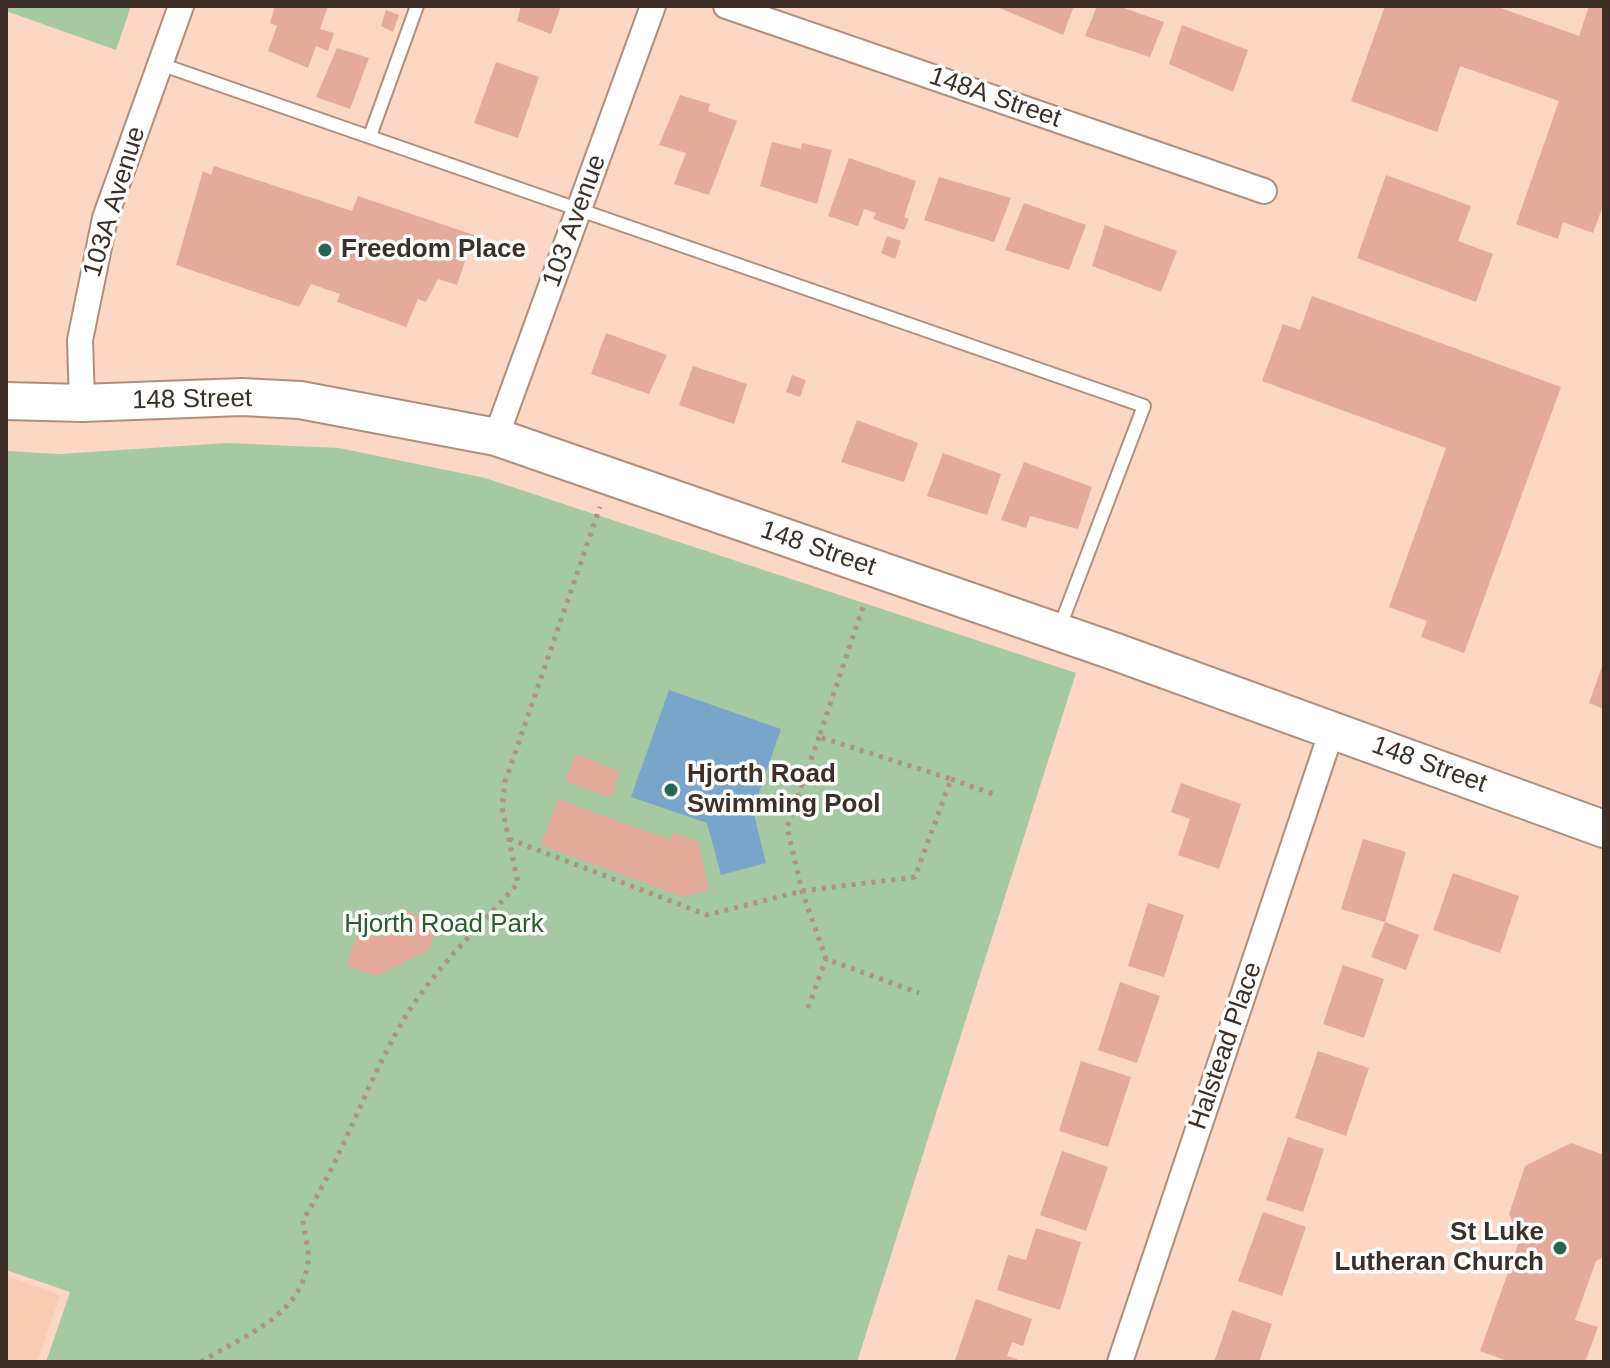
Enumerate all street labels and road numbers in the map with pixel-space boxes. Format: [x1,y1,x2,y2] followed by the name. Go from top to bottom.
[925,61,1065,135] street label: 148A Street
[77,123,153,281] street label: 103A Avenue
[537,151,613,291] street label: 103 Avenue
[132,383,252,417] street label: 148 Street
[756,515,880,583] street label: 148 Street
[1367,730,1491,800] street label: 148 Street
[1183,958,1269,1134] street label: Halstead Place

